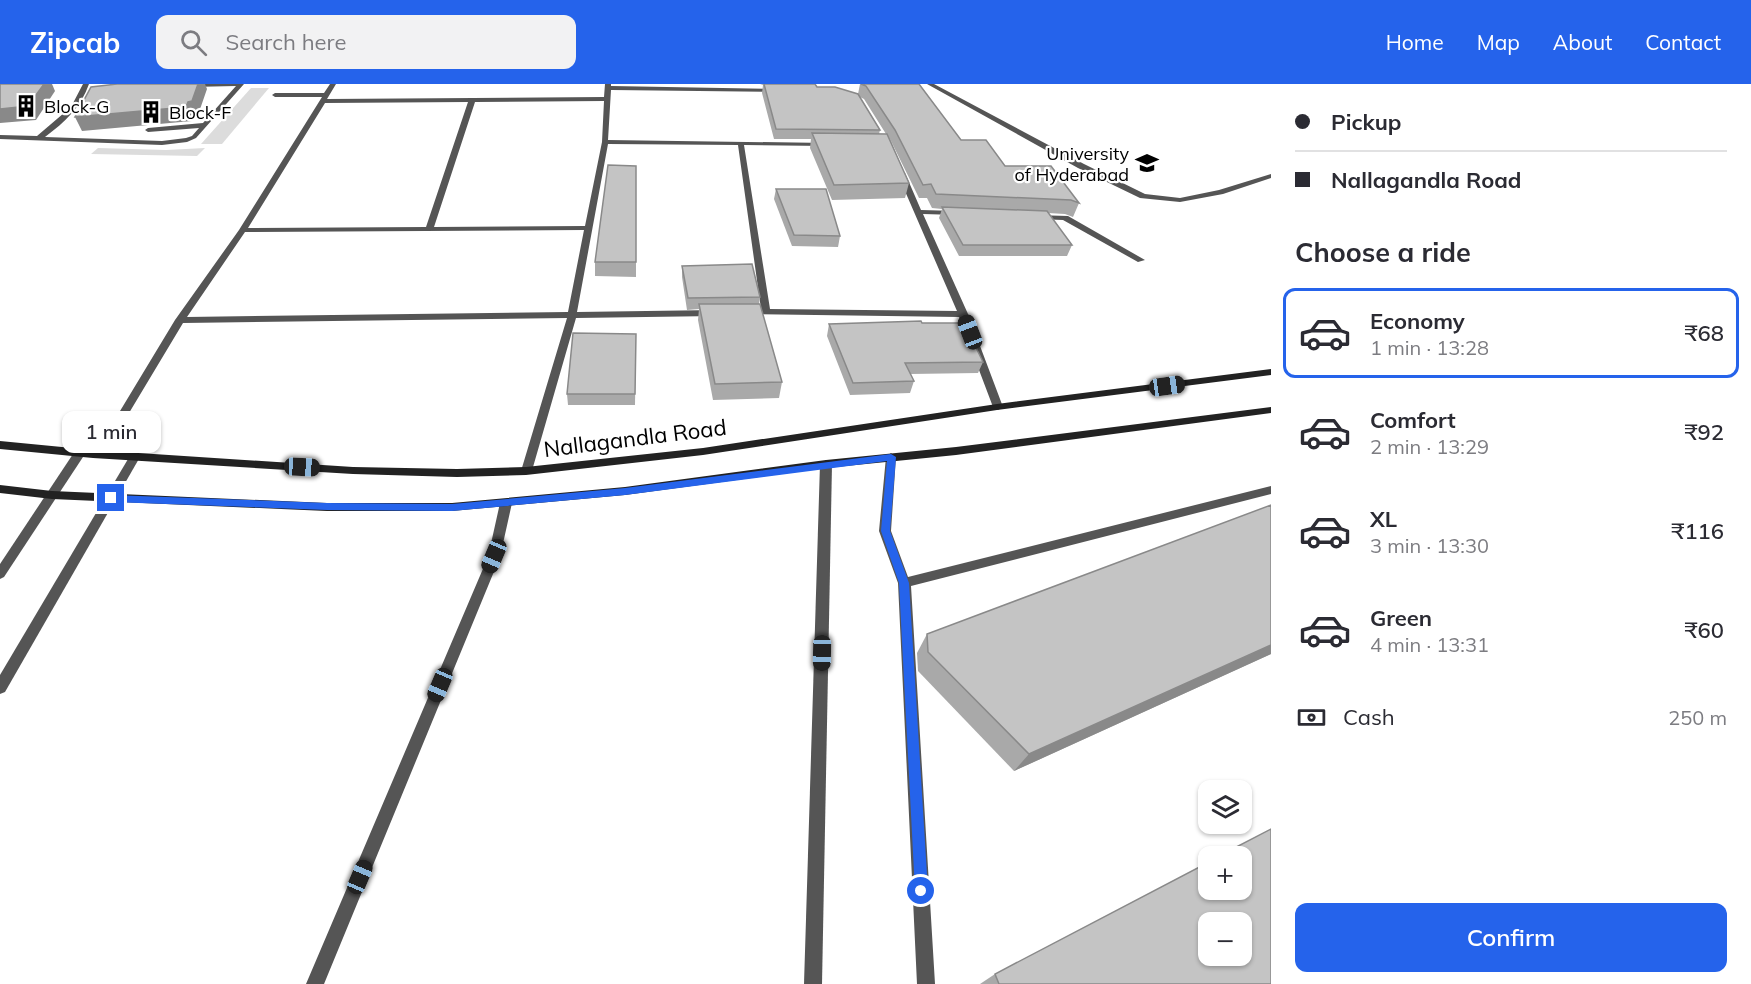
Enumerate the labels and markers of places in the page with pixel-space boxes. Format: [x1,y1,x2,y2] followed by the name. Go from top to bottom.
[13,93,39,119] building icon: Block-G
[44,95,109,118] place label: Block-G
[138,99,164,125] building icon: Block-F
[169,101,231,124] place label: Block-F
[1015,142,1129,186] place label: University of Hyderabad
[1134,150,1160,176] school or university icon: University of Hyderabad

